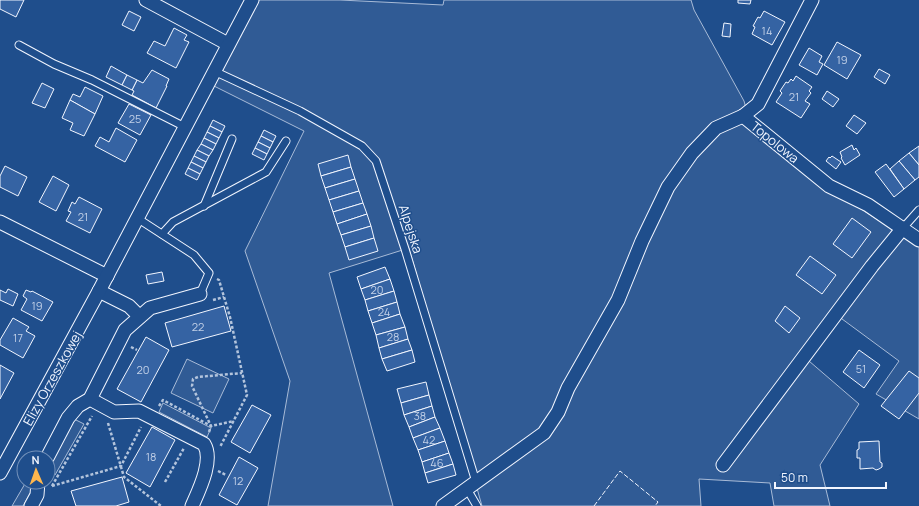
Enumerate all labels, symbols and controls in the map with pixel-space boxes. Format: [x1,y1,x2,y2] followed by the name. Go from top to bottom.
[762,23,772,38] house number: 14
[836,52,848,67] house number: 19
[789,89,799,104] house number: 21
[129,111,141,126] house number: 25
[747,117,803,167] street label: Topolowa
[395,202,427,256] street label: Alpejska
[78,209,88,224] house number: 21
[371,282,383,297] house number: 20
[31,298,43,313] house number: 19
[378,304,390,319] house number: 24
[192,319,204,334] house number: 22
[19,327,85,429] street label: Elizy Orzeszkowej
[387,329,399,344] house number: 28
[13,330,23,345] house number: 17
[856,361,866,376] house number: 51
[137,362,149,377] house number: 20
[414,408,426,423] house number: 38
[423,432,435,447] house number: 42
[146,449,156,464] house number: 18
[16,450,56,490] north arrow
[31,452,40,467] text: N
[430,455,444,470] house number: 46
[775,464,886,490] scale bar
[781,469,808,486] text: 50 m
[233,473,243,488] house number: 12

